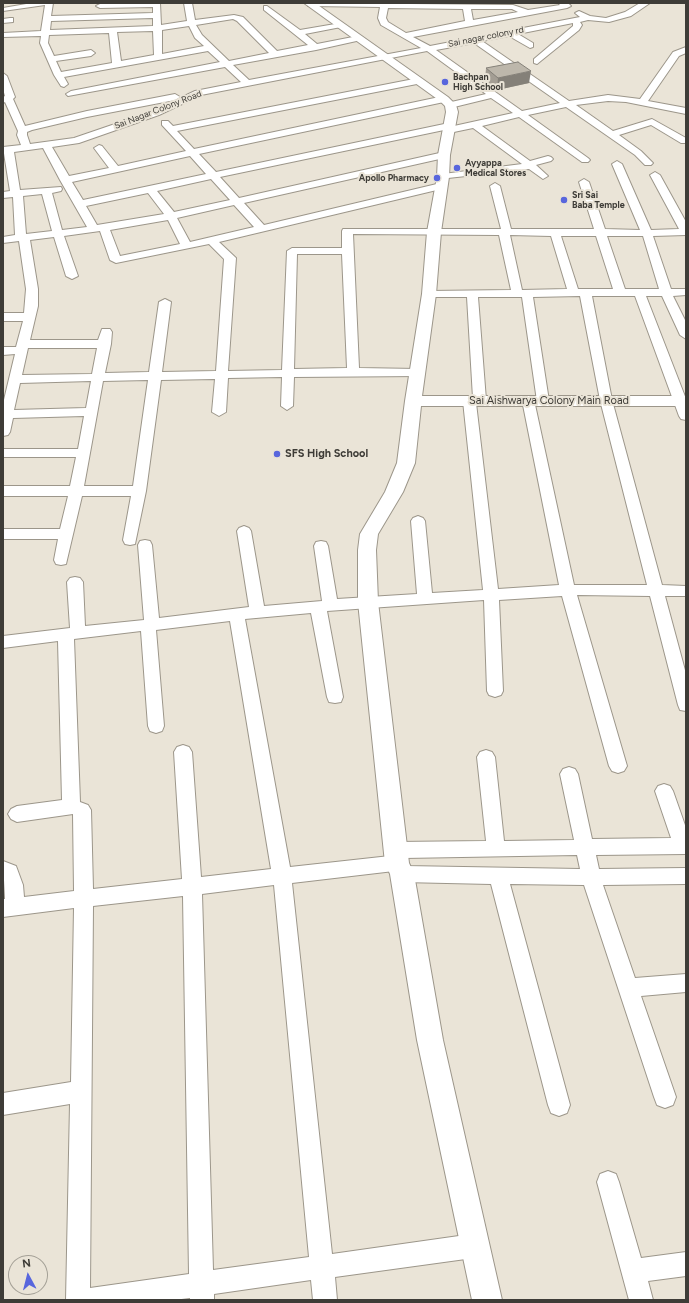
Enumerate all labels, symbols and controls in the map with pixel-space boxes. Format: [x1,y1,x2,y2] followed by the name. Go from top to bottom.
[447,24,525,50] street label: Sai nagar colony rd
[453,72,503,93] place label: Bachpan High School
[440,77,450,87] marker: Bachpan High School
[113,88,203,132] street label: Sai Nagar Colony Road
[465,158,526,179] place label: Ayyappa Medical Stores
[452,163,462,173] marker: Ayyappa Medical Stores
[359,173,429,183] place label: Apollo Pharmacy
[432,173,442,183] marker: Apollo Pharmacy
[572,190,625,211] place label: Sri Sai Baba Temple
[559,195,569,205] marker: Sri Sai Baba Temple
[469,394,629,408] street label: Sai Aishwarya Colony Main Road
[285,447,368,461] place label: SFS High School
[272,449,282,459] marker: SFS High School
[8,1255,48,1295] north arrow
[22,1257,32,1271] text: N

